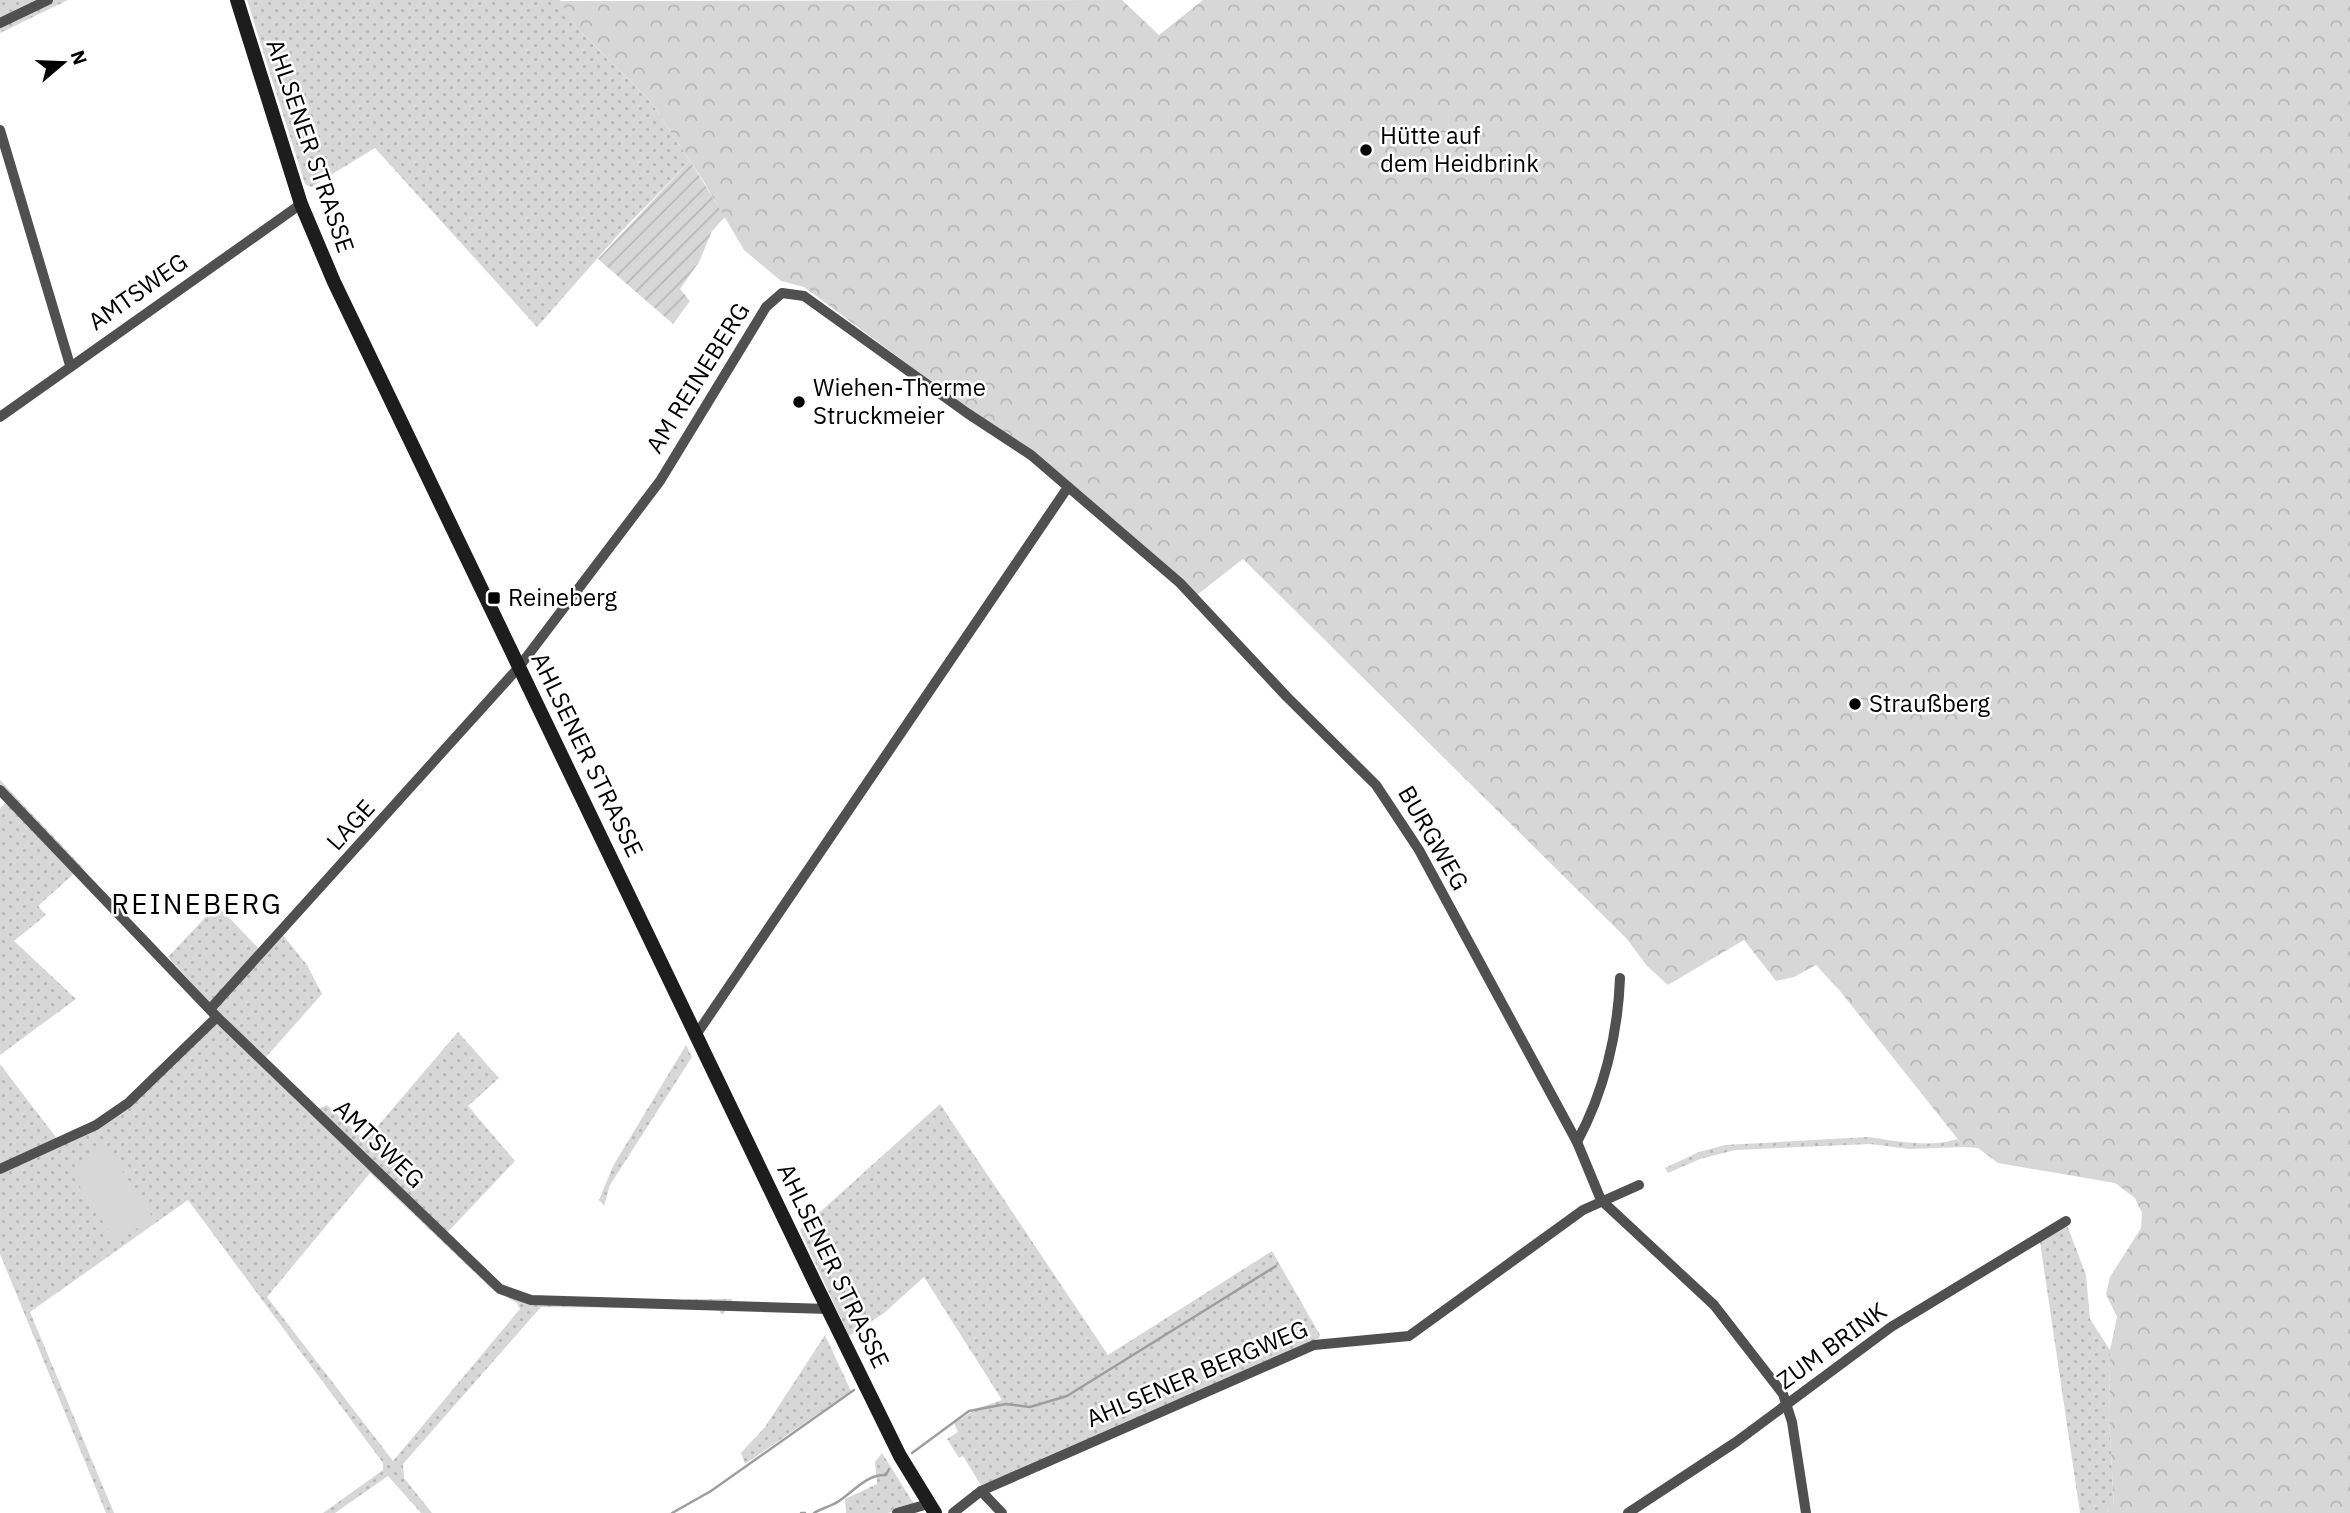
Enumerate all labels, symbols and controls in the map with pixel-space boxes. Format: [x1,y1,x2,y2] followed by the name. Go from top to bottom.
[28,28,98,98] north arrow
[259,35,363,257] street label: AHLSENER STRASSE
[65,47,93,68] text: N
[1380,119,1539,179] place label: Hütte auf dem Heidbrink
[1358,142,1374,158] marker: Hütte auf dem Heidbrink
[81,245,193,337] street label: AMTSWEG
[638,296,756,459] street label: AM REINEBERG
[813,371,986,431] place label: Wiehen-Therme Struckmeier
[791,394,807,410] marker: Wiehen-Therme Struckmeier
[508,581,617,613] place label: Reineberg
[486,590,502,606] marker: Reineberg
[524,647,651,862] street label: AHLSENER STRASSE
[1869,687,1990,719] place label: Straußberg
[1847,696,1863,712] marker: Straußberg
[1391,779,1477,896] street label: BURGWEG
[319,792,382,857] street label: LAGE
[111,885,283,922] district label: REINEBERG
[327,1092,432,1195] street label: AMTSWEG
[770,1158,897,1373] street label: AHLSENER STRASSE
[1770,1295,1893,1396] street label: ZUM BRINK
[1081,1312,1312,1434] street label: AHLSENER BERGWEG

